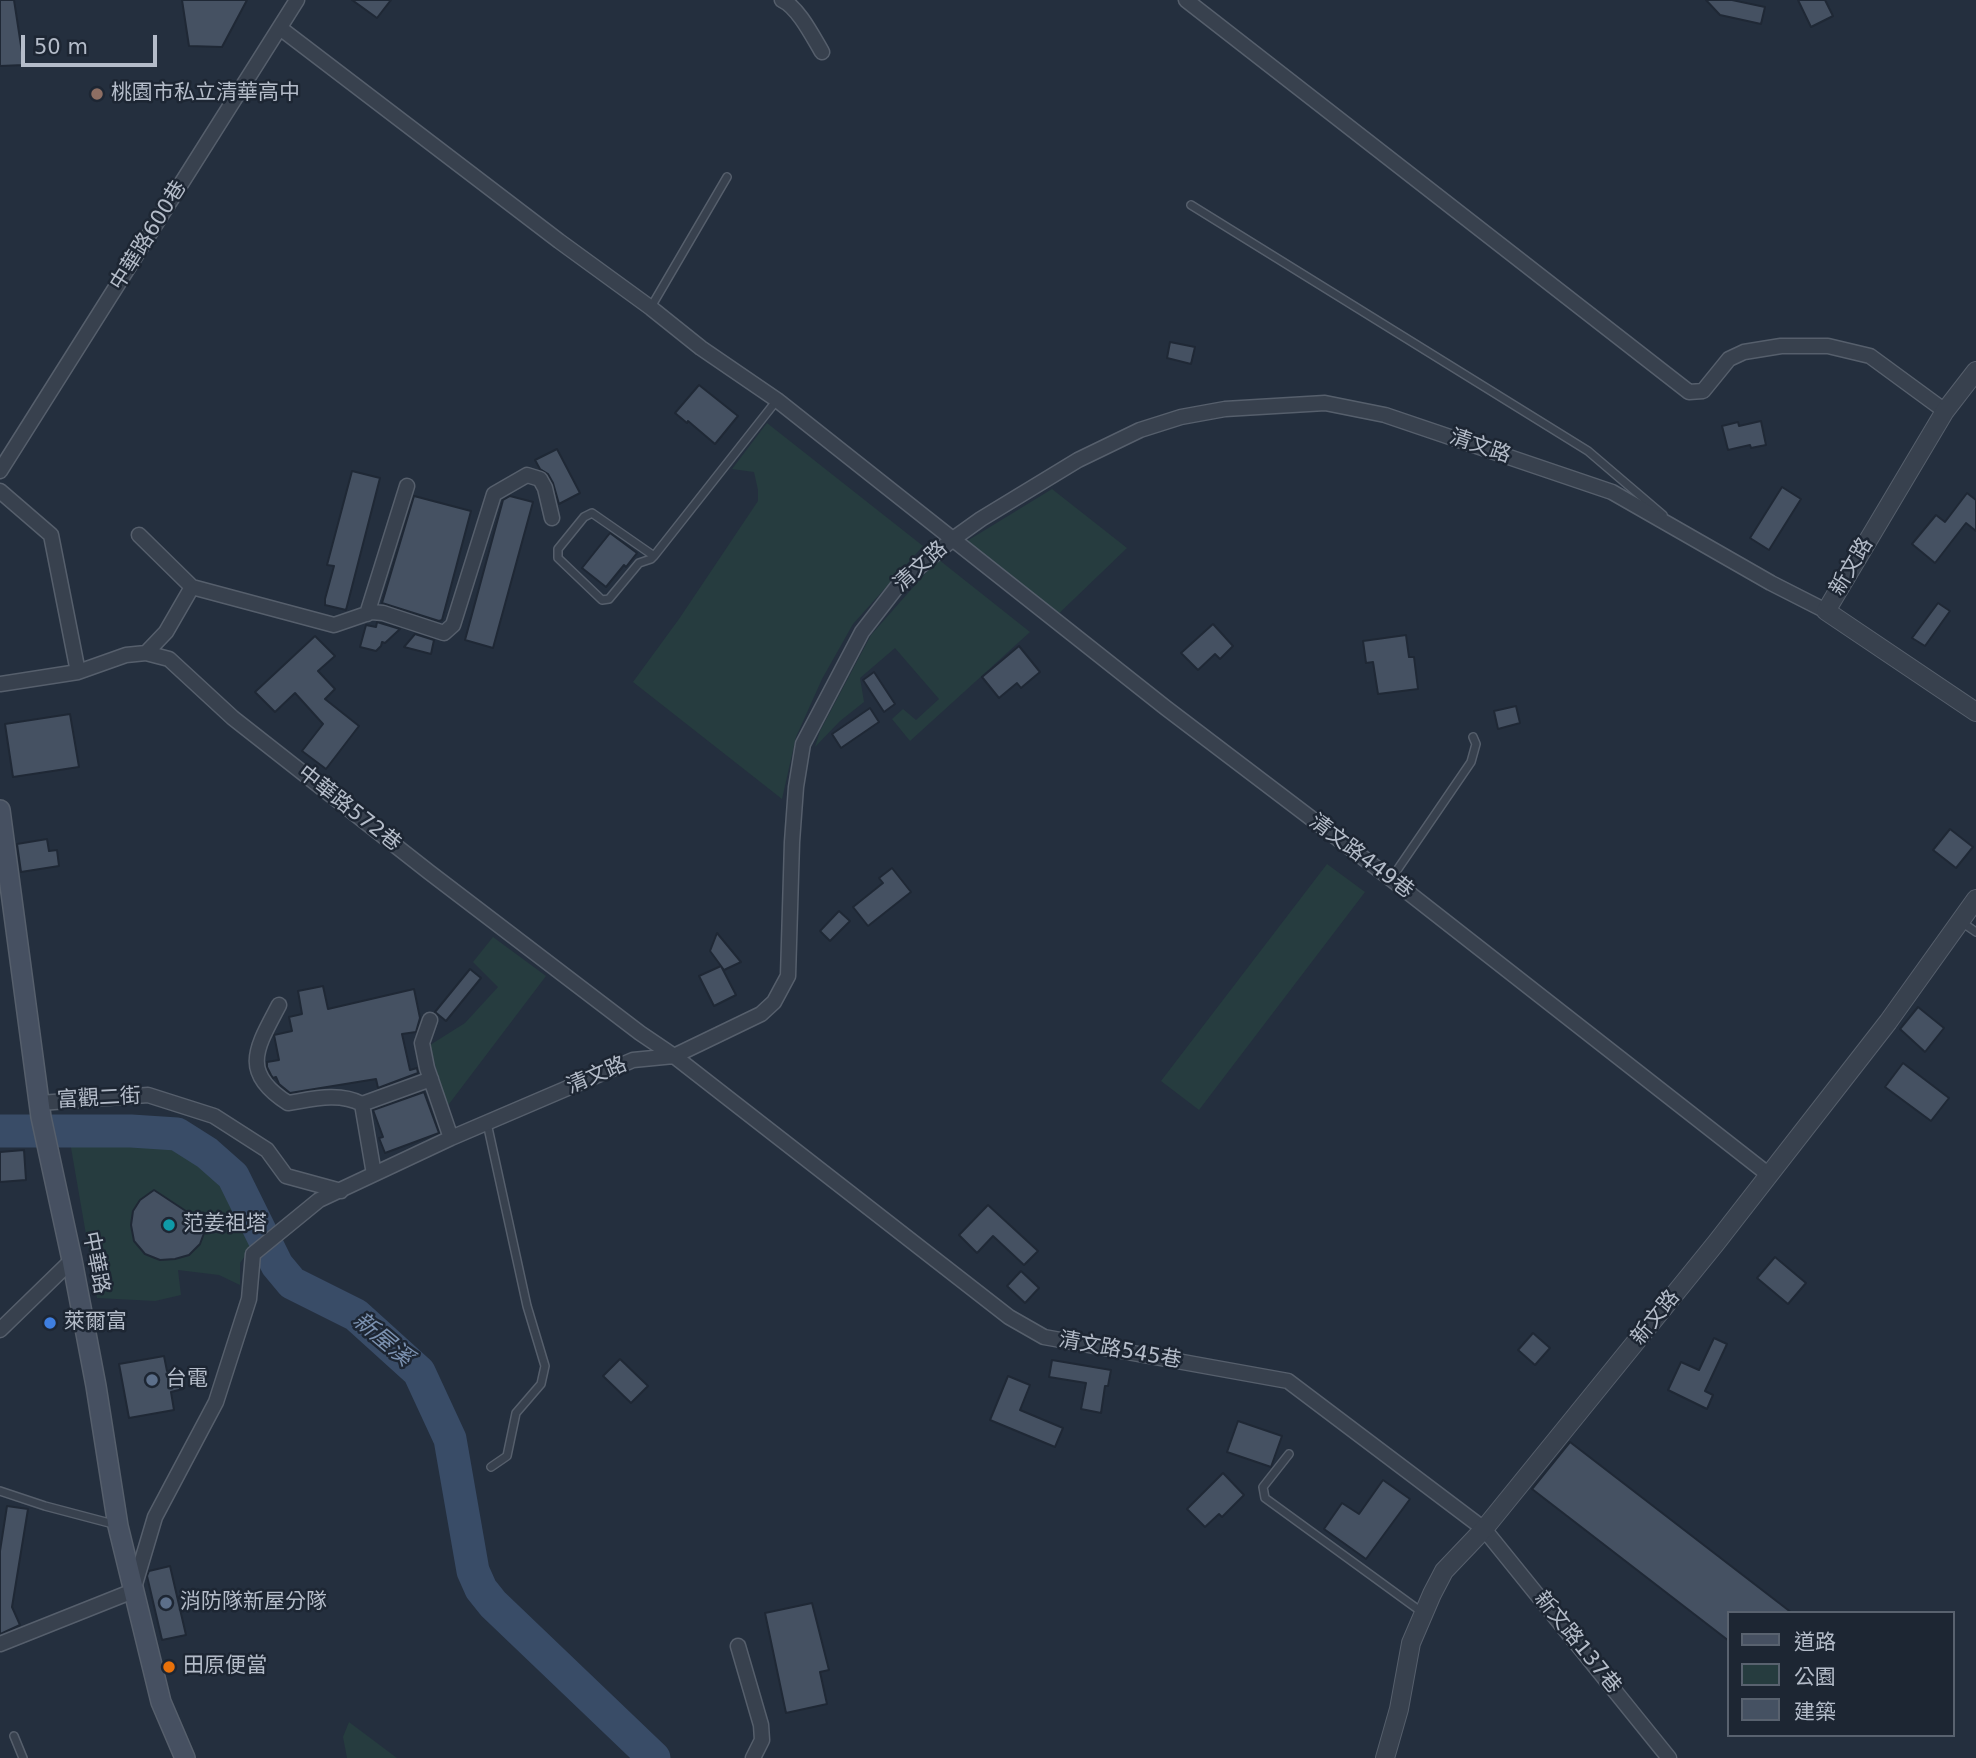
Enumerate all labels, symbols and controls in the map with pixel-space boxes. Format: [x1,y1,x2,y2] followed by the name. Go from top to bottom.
[24,21,161,65] scale bar
[34,35,88,59] text: 50 m
[111,81,300,107] place label: 桃園市私立清華高中
[89,86,105,102] marker: 桃園市私立清華高中
[105,177,193,295] street label: 中華路600巷
[1446,425,1514,469] street label: 清文路
[1825,534,1879,600] street label: 新文路
[889,537,953,597] street label: 清文路
[292,761,406,857] street label: 中華路572巷
[1304,810,1418,904] street label: 清文路449巷
[563,1052,631,1100] street label: 清文路
[56,1084,142,1114] street label: 富觀二街
[183,1212,267,1238] place label: 范姜祖塔
[161,1217,177,1233] marker: 范姜祖塔
[77,1230,113,1296] street label: 中華路
[1626,1286,1686,1350] street label: 新文路
[347,1307,417,1373] water label: 新屋溪
[64,1310,127,1336] place label: 萊爾富
[42,1315,58,1331] marker: 萊爾富
[1057,1328,1183,1374] street label: 清文路545巷
[166,1367,208,1393] place label: 台電
[144,1372,160,1388] marker: 台電
[1528,1587,1626,1699] street label: 新文路137巷
[180,1590,327,1616] place label: 消防隊新屋分隊
[158,1595,174,1611] marker: 消防隊新屋分隊
[1728,1611,1955,1737] legend
[1794,1630,1836,1654] text: 道路
[183,1654,267,1680] place label: 田原便當
[161,1659,177,1675] marker: 田原便當
[1794,1665,1836,1689] text: 公園
[1794,1700,1836,1724] text: 建築

